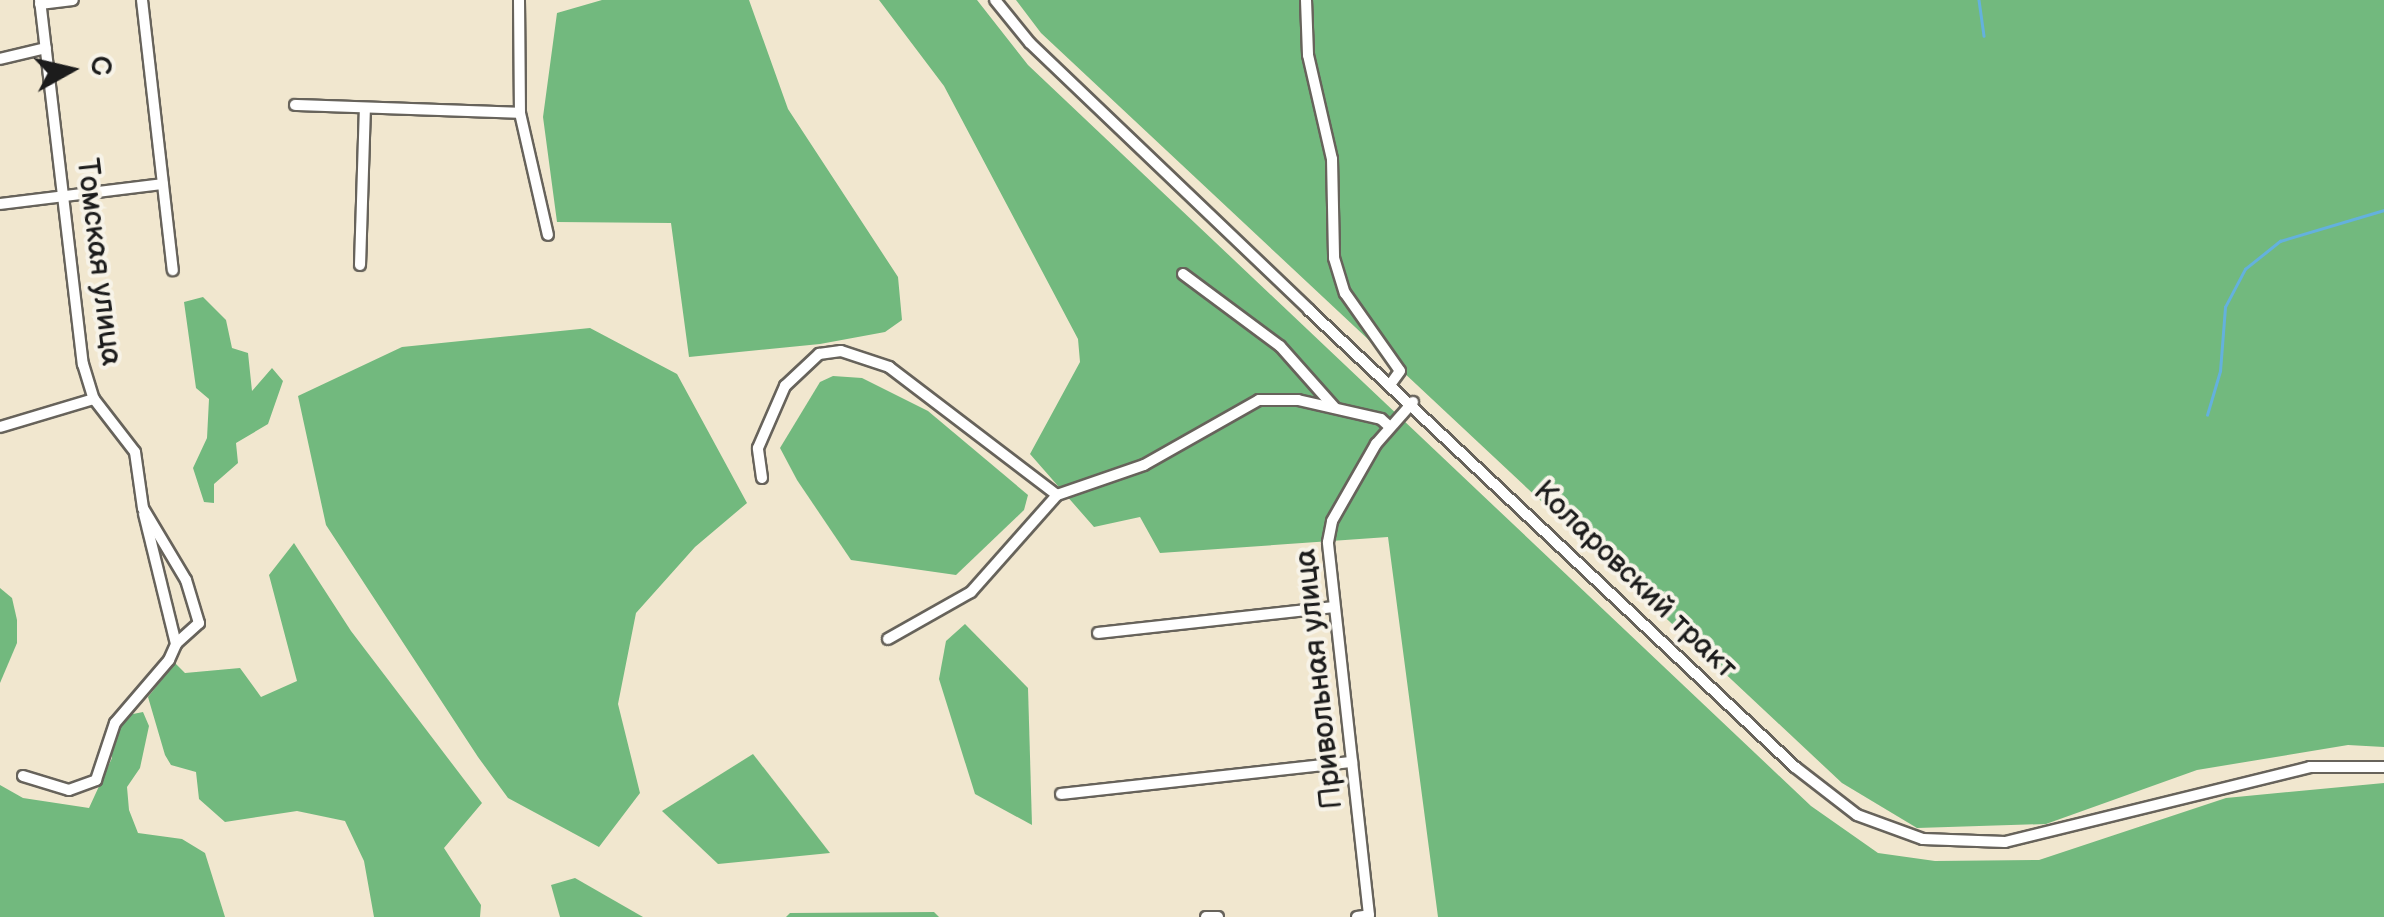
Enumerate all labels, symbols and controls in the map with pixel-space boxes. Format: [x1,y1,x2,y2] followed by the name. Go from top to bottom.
[20,20,120,120] north arrow
[83,54,118,78] text: С
[68,156,130,368] street label: Томская улица
[1526,474,1744,686] street label: Коларовский тракт
[1287,547,1351,811] street label: Привольная улица

